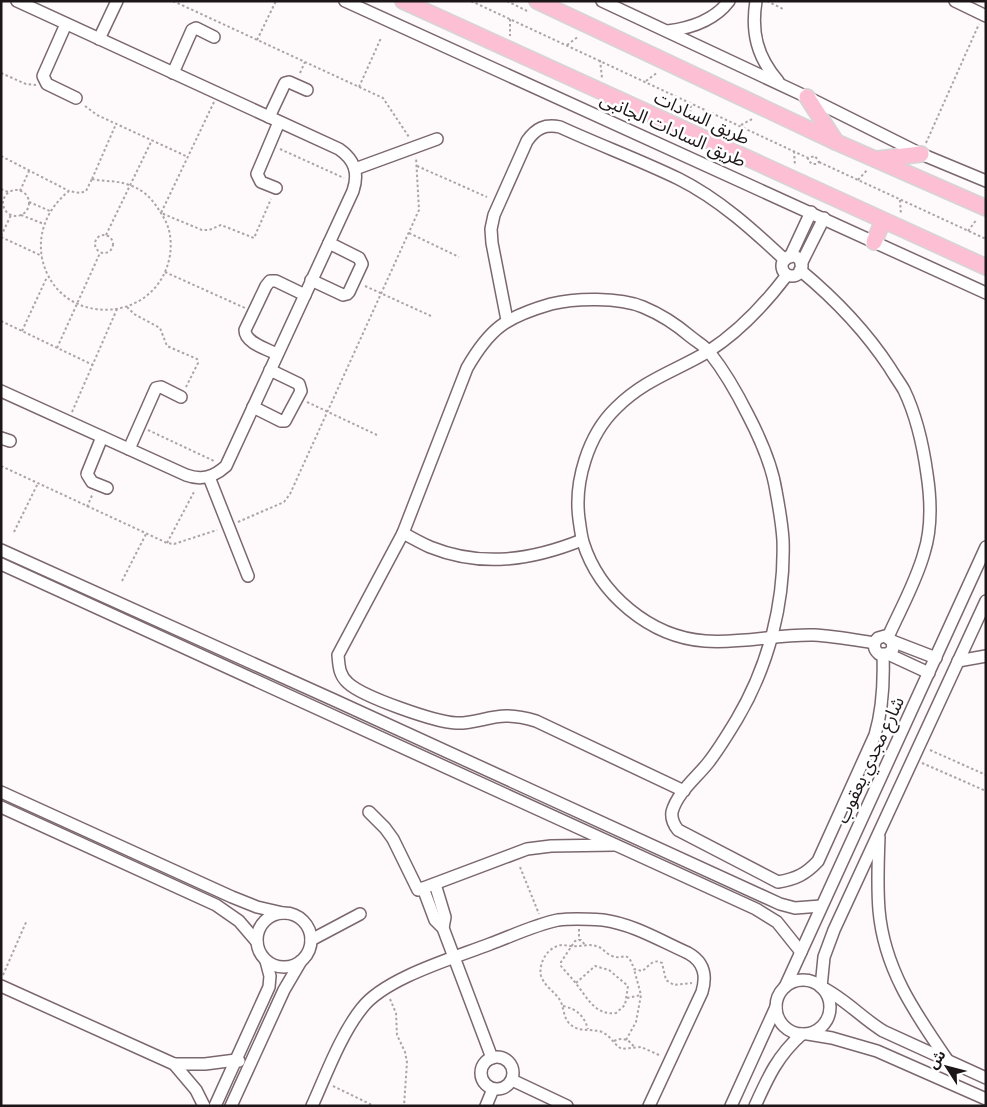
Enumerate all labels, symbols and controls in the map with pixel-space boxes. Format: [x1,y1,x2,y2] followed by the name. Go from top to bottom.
[651,86,753,150] street label: طريق السادات
[597,88,749,172] street label: طريق السادات الجانبى
[831,693,912,828] street label: شارع مجدي يعقوب
[922,1042,972,1092] north arrow
[924,1046,949,1072] text: ش

